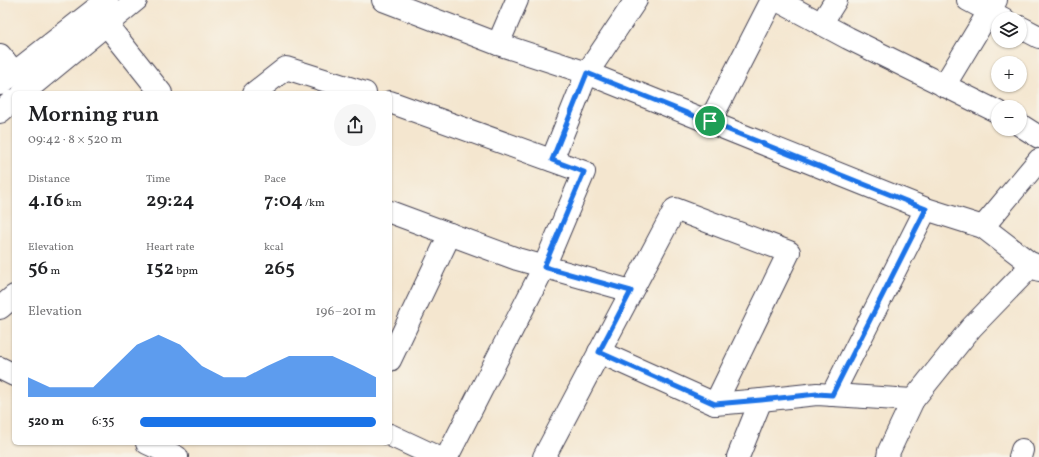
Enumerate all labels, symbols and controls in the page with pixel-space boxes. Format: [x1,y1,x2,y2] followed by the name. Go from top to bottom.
[991,12,1027,136] map controls
[991,12,1027,48] button: layers
[991,56,1027,92] button: +
[28,100,159,131] text: Morning run
[991,100,1027,136] button: −
[334,104,376,146] button: share
[693,104,727,138] pin
[699,110,721,132] icon: arrive
[28,131,122,149] text: 09:42 · 8 × 520 m
[28,172,70,187] text: Distance
[146,172,170,187] text: Time
[264,172,286,187] text: Pace
[28,187,64,215] text: 4.16
[146,187,195,215] text: 29:24
[264,187,303,215] text: 7:04
[64,196,82,211] text: km
[303,196,325,211] text: /km
[28,240,74,255] text: Elevation
[146,240,195,255] text: Heart rate
[264,240,284,255] text: kcal
[28,255,48,283] text: 56
[146,255,174,283] text: 152
[264,255,295,283] text: 265
[48,264,60,279] text: m
[174,264,198,279] text: bpm
[28,303,82,321] text: Elevation
[316,303,376,321] text: 196–201 m
[28,413,64,431] text: 520 m
[92,413,115,431] text: 6:35

